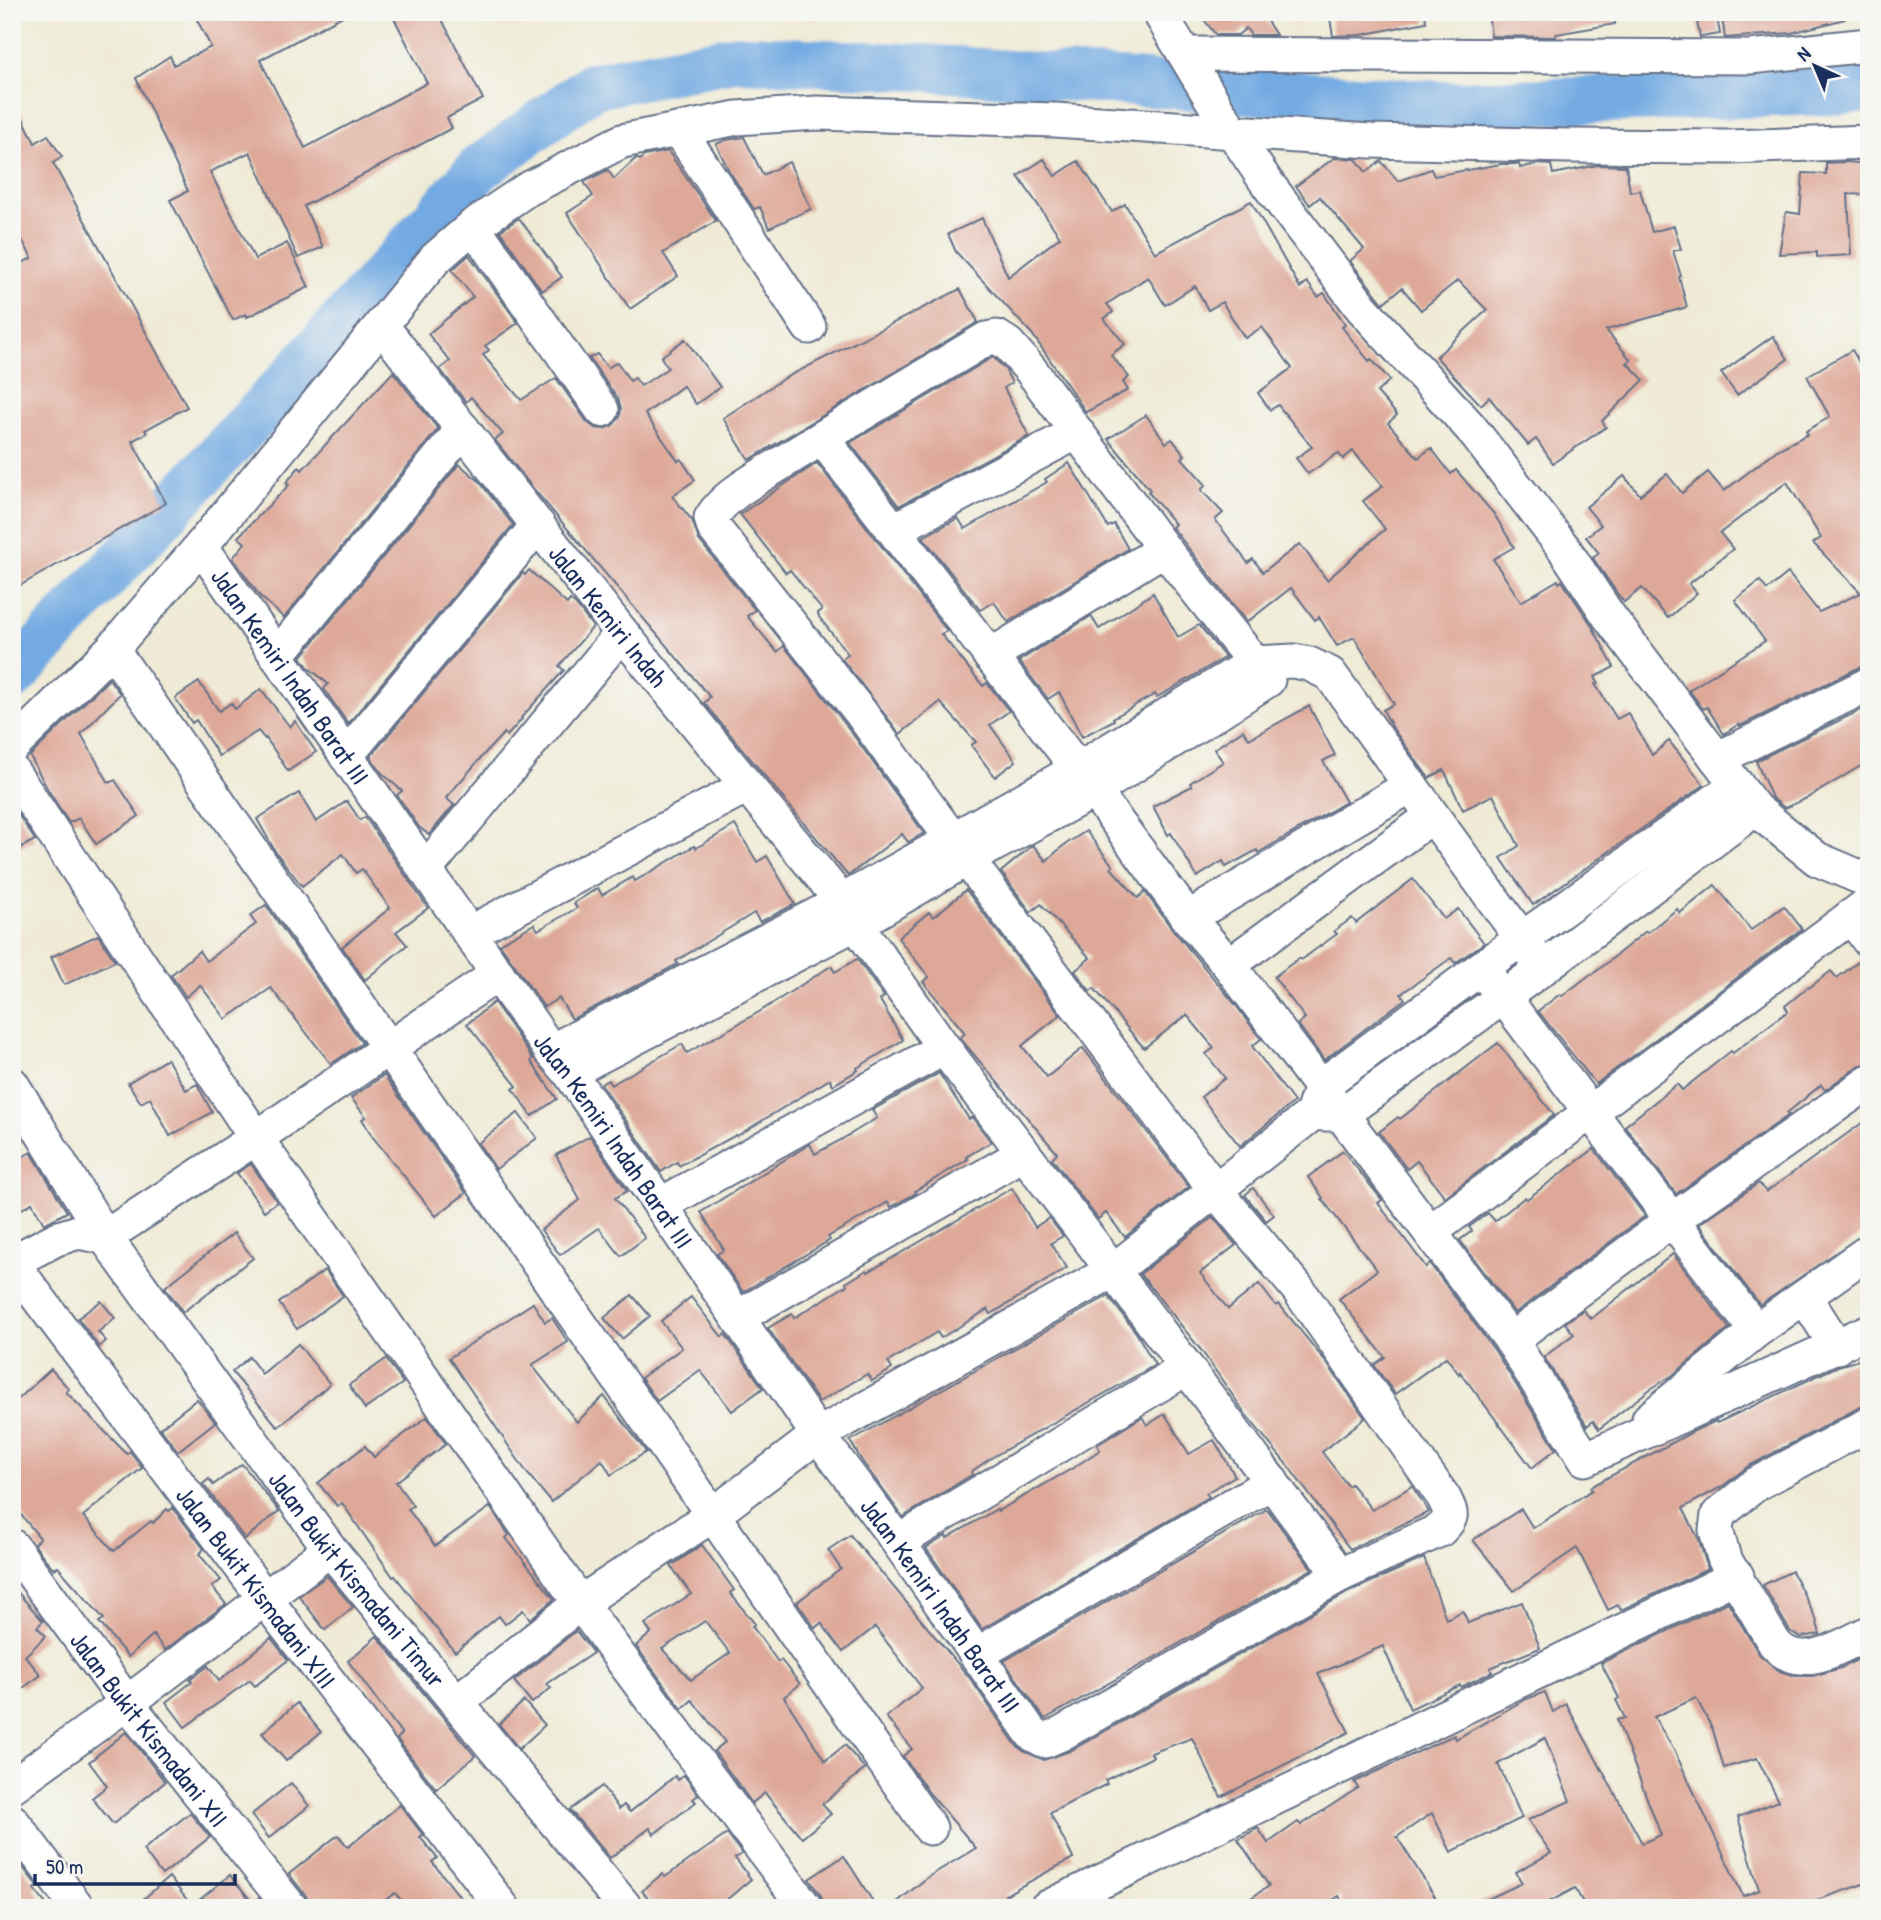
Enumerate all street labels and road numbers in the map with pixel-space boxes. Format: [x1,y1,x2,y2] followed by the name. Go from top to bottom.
[541,537,676,694] street label: Jalan Kemiri Indah
[204,561,378,791] street label: Jalan Kemiri Indah Barat III
[526,1026,702,1255] street label: Jalan Kemiri Indah Barat III
[261,1463,454,1694] street label: Jalan Bukit Kismadani Timur
[169,1479,345,1695] street label: Jalan Bukit Kismadani XIII
[853,1490,1029,1719] street label: Jalan Kemiri Indah Barat III
[63,1624,237,1834] street label: Jalan Bukit Kismadani XII

